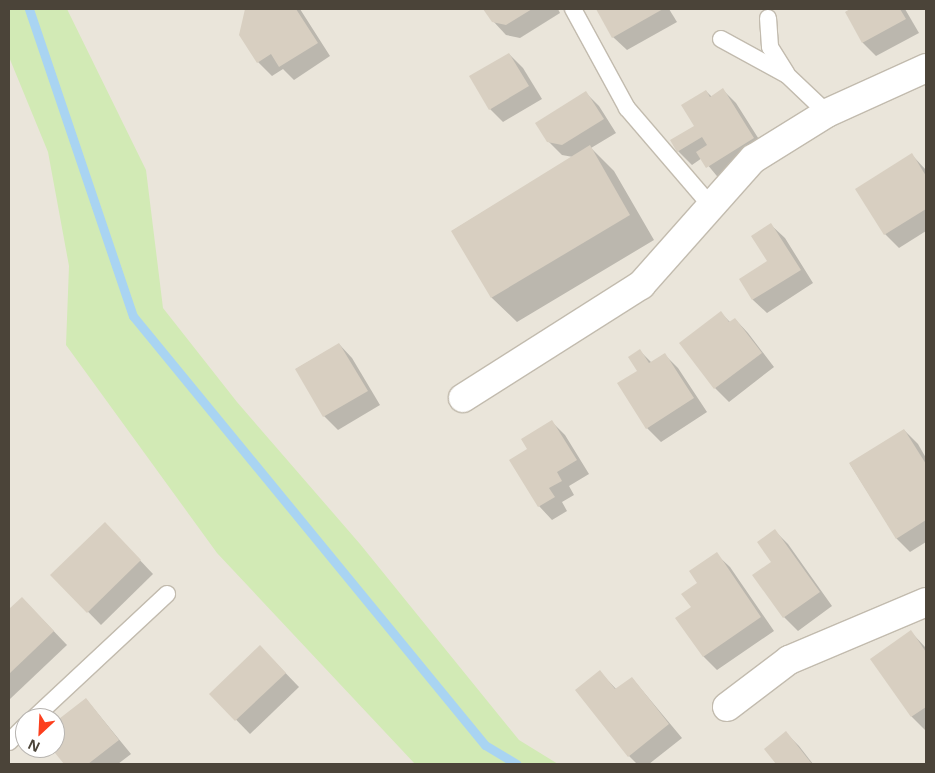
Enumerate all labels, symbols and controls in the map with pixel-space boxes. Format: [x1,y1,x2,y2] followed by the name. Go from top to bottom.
[15,708,65,758] north arrow
[25,735,43,757] text: N

